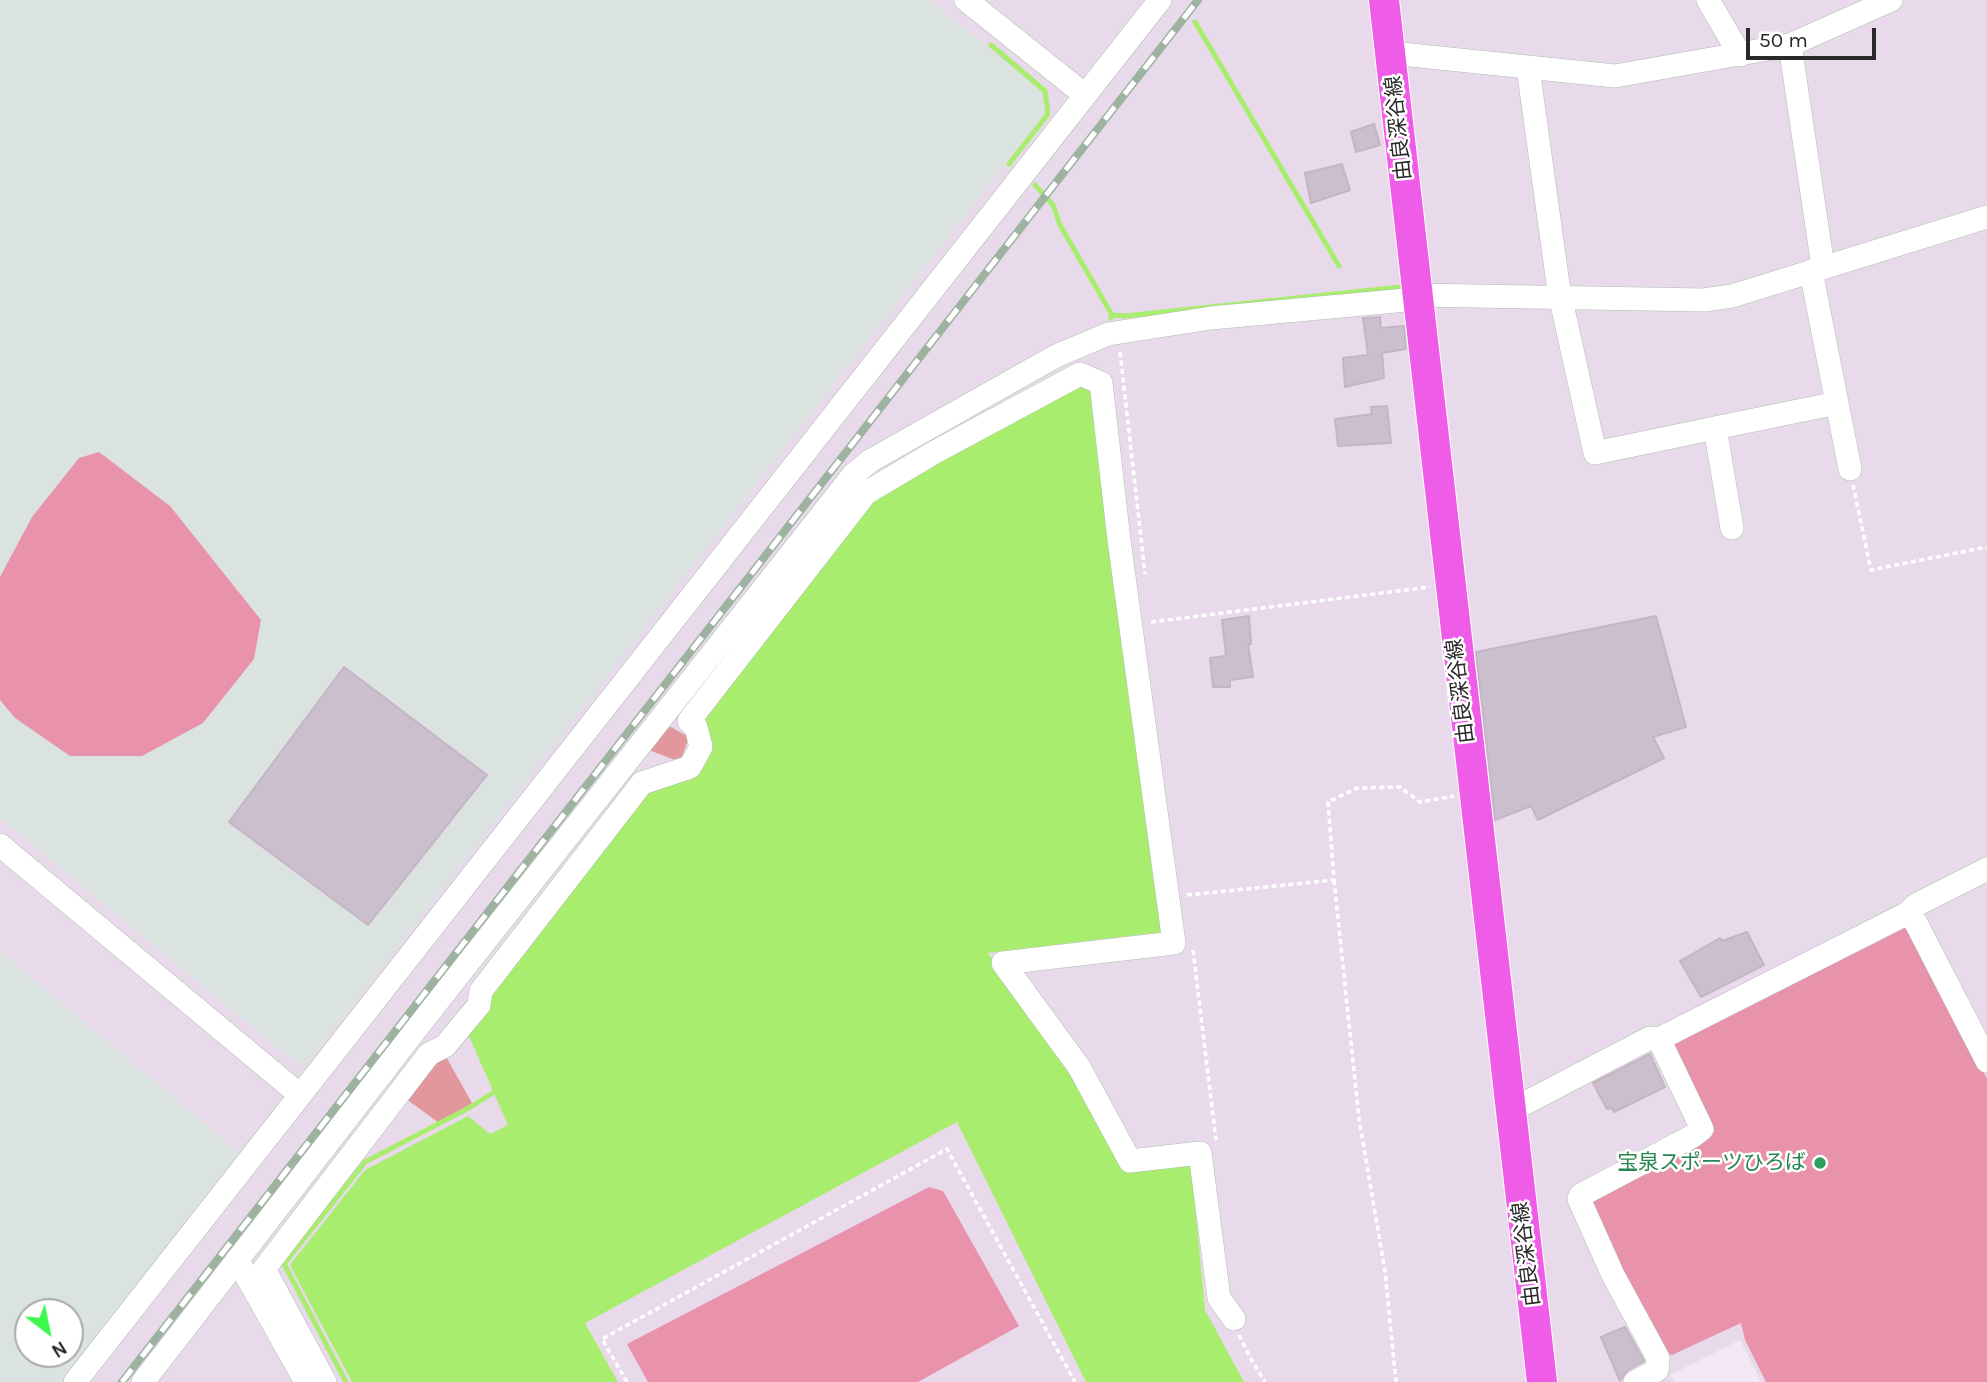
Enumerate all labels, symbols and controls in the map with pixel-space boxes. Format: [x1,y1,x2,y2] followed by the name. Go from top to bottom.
[1749,14,1878,58] scale bar
[1759,28,1808,52] text: 50 m
[1381,74,1417,182] street label: 由良深谷線
[1442,637,1480,745] street label: 由良深谷線
[1617,1150,1806,1176] place label: 宝泉スポーツひろば
[1812,1155,1828,1171] marker: 宝泉スポーツひろば
[1508,1200,1546,1308] street label: 由良深谷線
[14,1298,84,1368] north arrow
[47,1336,71,1362] text: N

